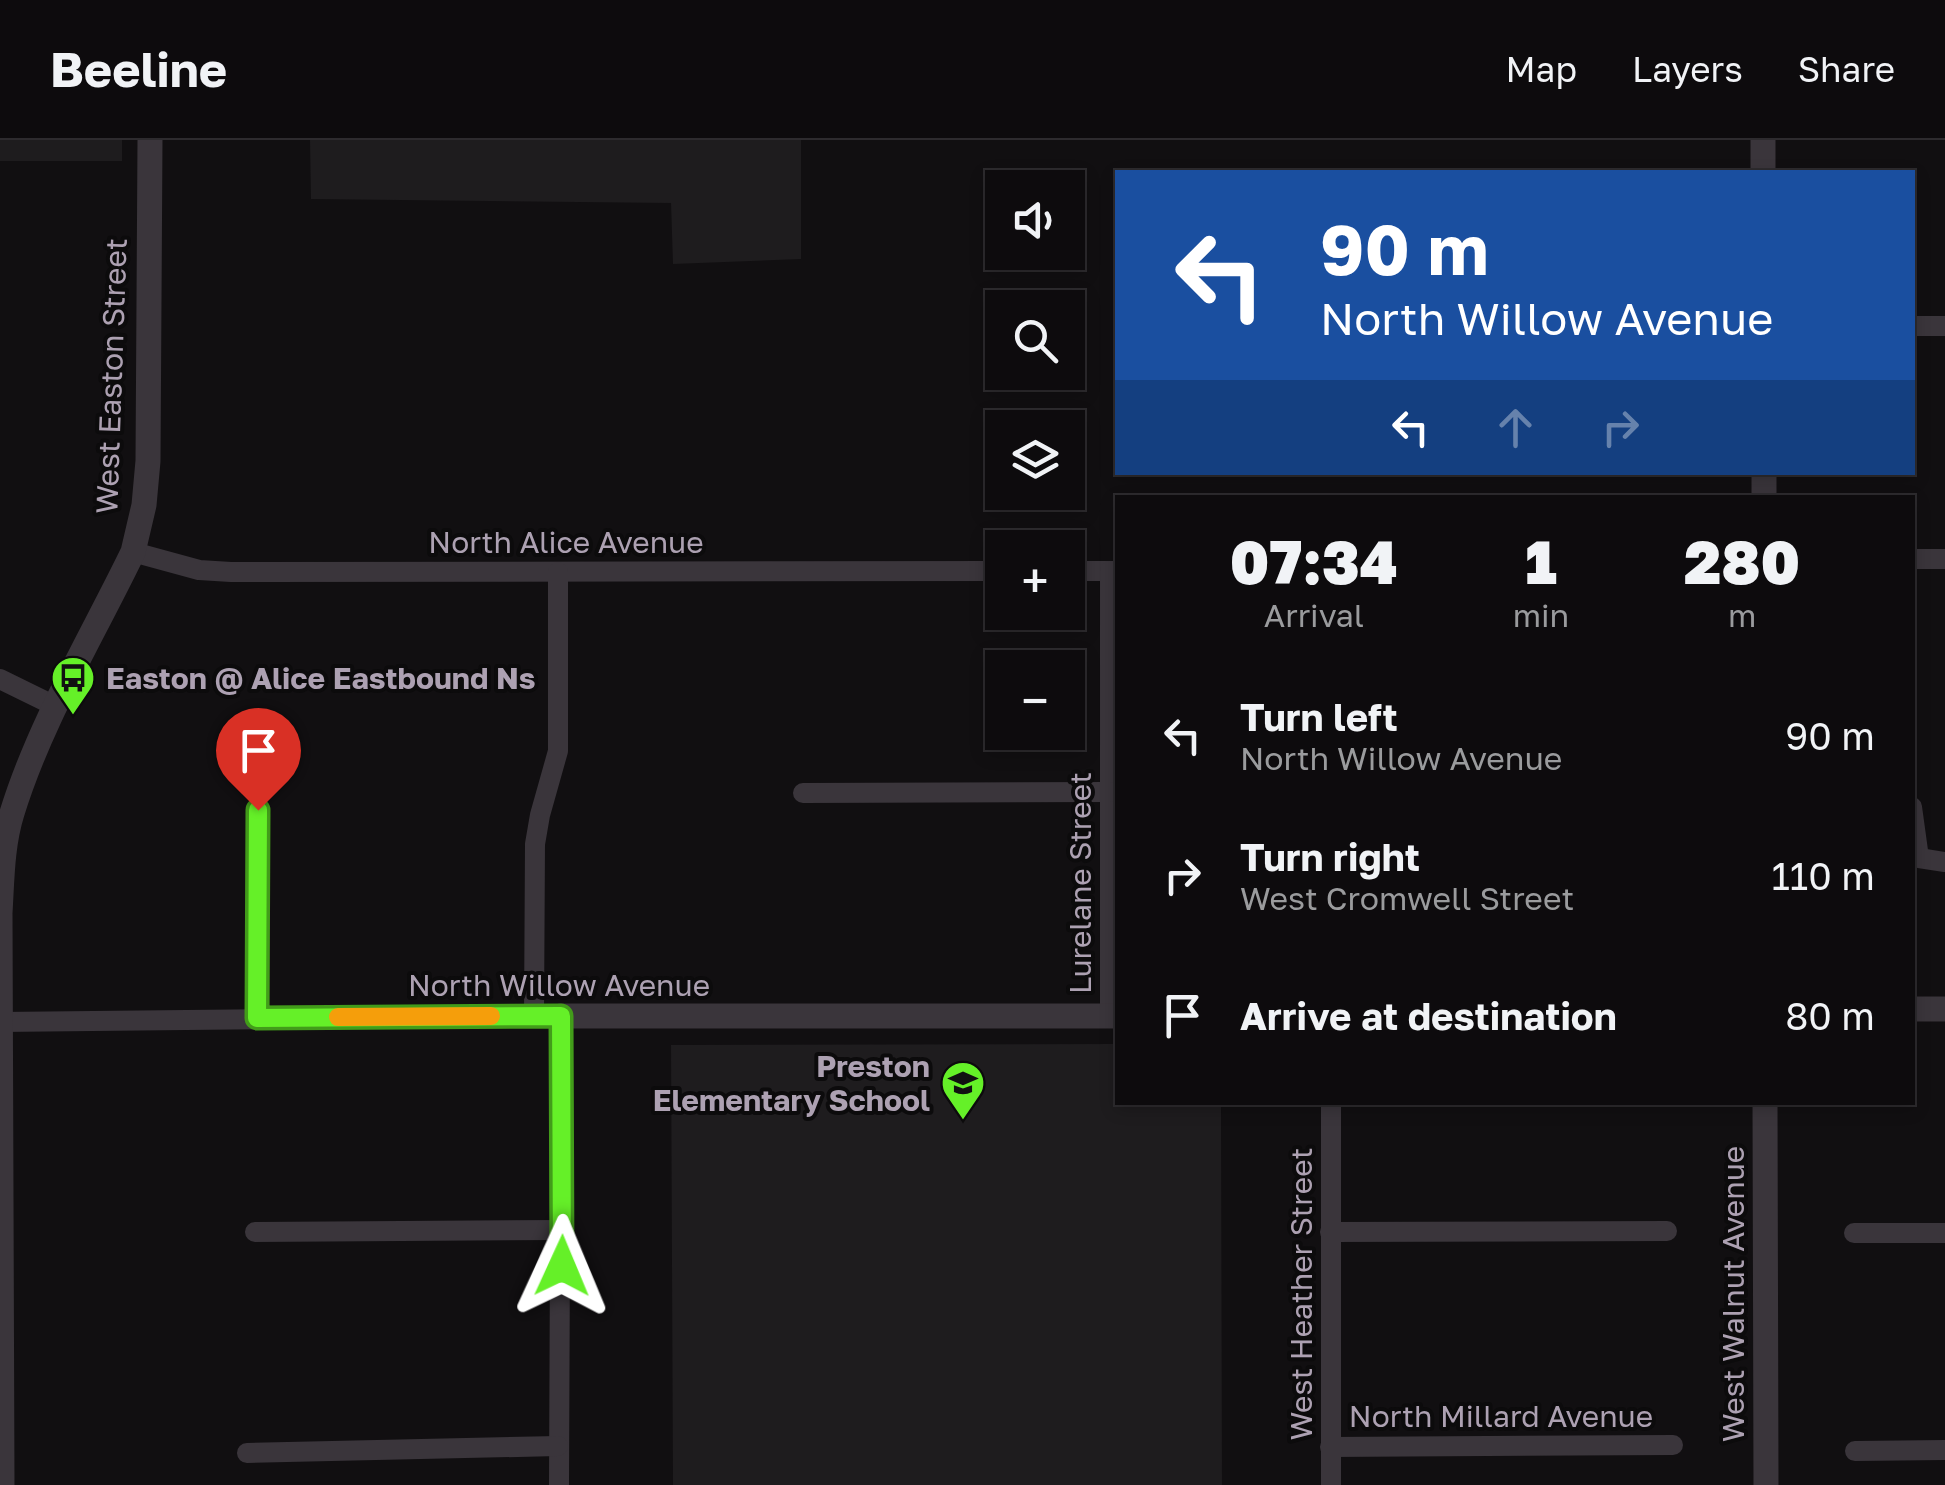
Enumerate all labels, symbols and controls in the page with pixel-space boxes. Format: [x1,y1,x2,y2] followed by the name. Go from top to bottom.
[50,40,227,98] text: Beeline
[1506,48,1577,90] text: Map
[1632,48,1743,90] text: Layers
[1798,48,1895,90] text: Share
[985,170,1085,750] map controls
[985,170,1085,270] button: sound
[1320,206,1489,290] text: 90 m
[1155,210,1285,340] icon: left
[88,237,134,515] street label: West Easton Street
[985,290,1085,390] button: search
[1320,291,1773,345] text: North Willow Avenue
[1383,400,1438,455] icon: left
[1488,400,1543,455] icon: ahead
[1593,400,1648,455] icon: right
[985,410,1085,510] button: layers
[428,524,704,560] street label: North Alice Avenue
[1230,525,1398,597] text: 07:34
[1525,525,1557,597] text: 1
[1684,525,1800,597] text: 280
[985,530,1085,630] button: +
[1264,596,1364,634] text: Arrival
[1513,596,1569,634] text: min
[1728,596,1756,634] text: m
[985,650,1085,750] button: −
[50,655,96,716] bus stop icon: Easton @ Alice Eastbound Ns
[106,660,536,696] place label: Easton @ Alice Eastbound Ns
[1240,694,1398,739] text: Turn left
[216,708,301,811] pin
[1155,708,1210,763] icon: left
[1785,713,1875,758] text: 90 m
[231,723,286,778] icon: arrive
[1240,739,1562,777] text: North Willow Avenue
[1062,772,1098,994] street label: Lurelane Street
[1240,834,1420,879] text: Turn right
[1155,848,1210,903] icon: right
[1771,853,1875,898] text: 110 m
[1240,879,1574,917] text: West Cromwell Street
[408,967,710,1003] street label: North Willow Avenue
[1155,988,1210,1043] icon: arrive
[1240,993,1617,1038] text: Arrive at destination
[1785,993,1875,1038] text: 80 m
[653,1048,930,1118] place label: Preston Elementary School
[940,1060,986,1121] school or university icon: Preston Elementary School
[1715,1146,1751,1442] street label: West Walnut Avenue
[1283,1147,1319,1441] street label: West Heather Street
[510,1214,614,1318] position arrow
[1349,1398,1653,1434] street label: North Millard Avenue

